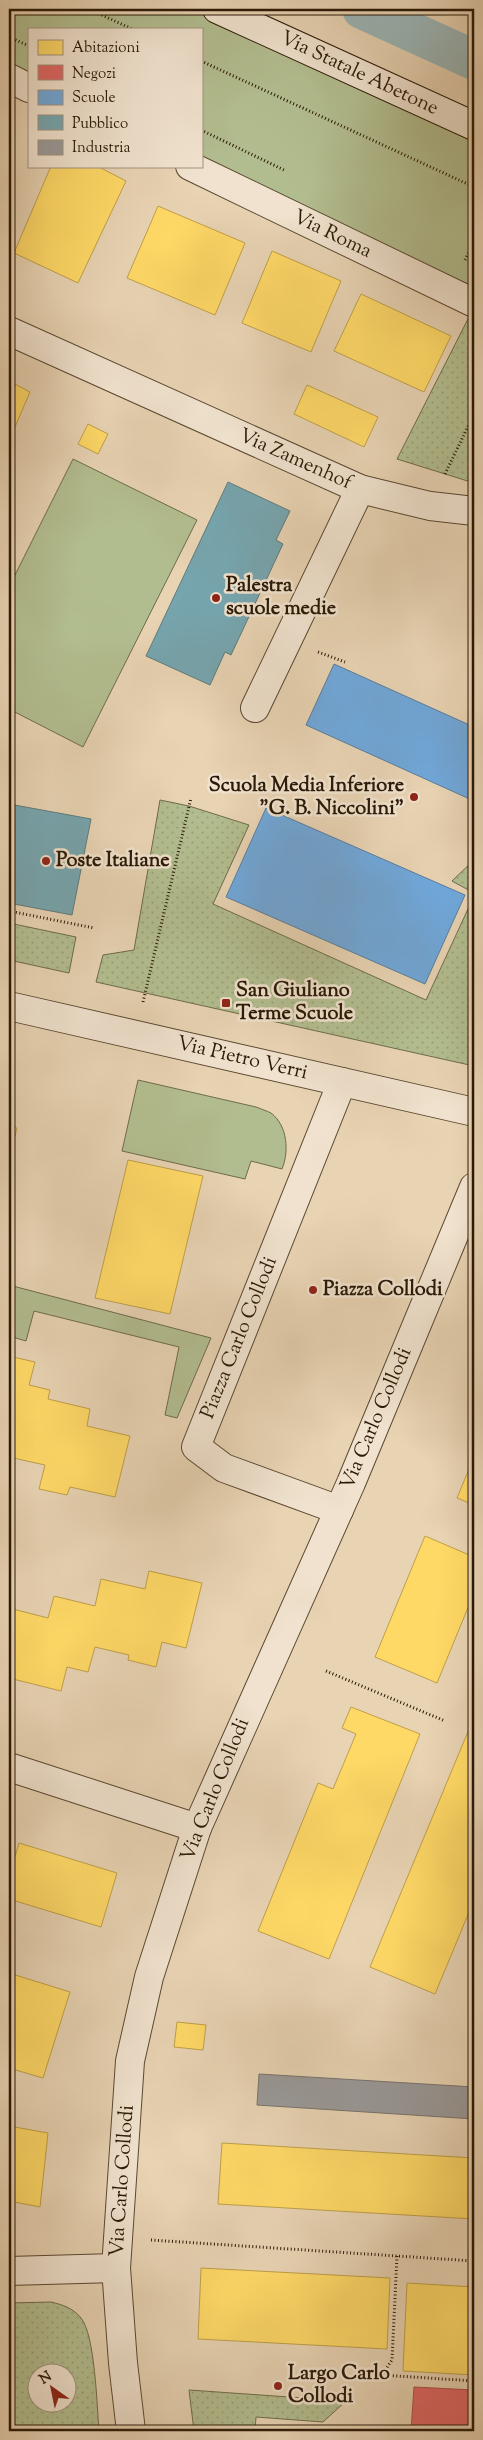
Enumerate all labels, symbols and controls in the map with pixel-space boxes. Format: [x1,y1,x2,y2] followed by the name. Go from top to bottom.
[275,25,443,123] street label: Via Statale Abetone
[28,28,202,168] legend
[72,38,140,59] text: Abitazioni
[72,64,116,85] text: Negozi
[72,88,116,109] text: Scuole
[72,114,128,135] text: Pubblico
[72,138,131,159] text: Industria
[288,203,376,267] street label: Via Roma
[234,422,357,498] street label: Via Zamenhof
[226,572,336,624] place label: Palestra scuole medie
[210,592,222,604] marker: Palestra scuole medie
[209,772,404,824] place label: Scuola Media Inferiore "G. B. Niccolini"
[408,791,420,803] marker: Scuola Media Inferiore "G. B. Niccolini"
[56,847,170,876] place label: Poste Italiane
[40,855,52,867] marker: Poste Italiane
[236,977,353,1029] place label: San Giuliano Terme Scuole
[220,997,232,1009] marker: San Giuliano Terme Scuole
[174,1030,311,1088] street label: Via Pietro Verri
[194,1252,286,1423] street label: Piazza Carlo Collodi
[323,1276,443,1305] place label: Piazza Collodi
[307,1284,319,1296] marker: Piazza Collodi
[334,1343,420,1495] street label: Via Carlo Collodi
[174,1714,258,1866] street label: Via Carlo Collodi
[103,2104,143,2258] street label: Via Carlo Collodi
[288,2360,390,2412] place label: Largo Carlo Collodi
[28,2362,78,2412] north arrow
[36,2367,56,2390] text: N
[272,2380,284,2392] marker: Largo Carlo Collodi

